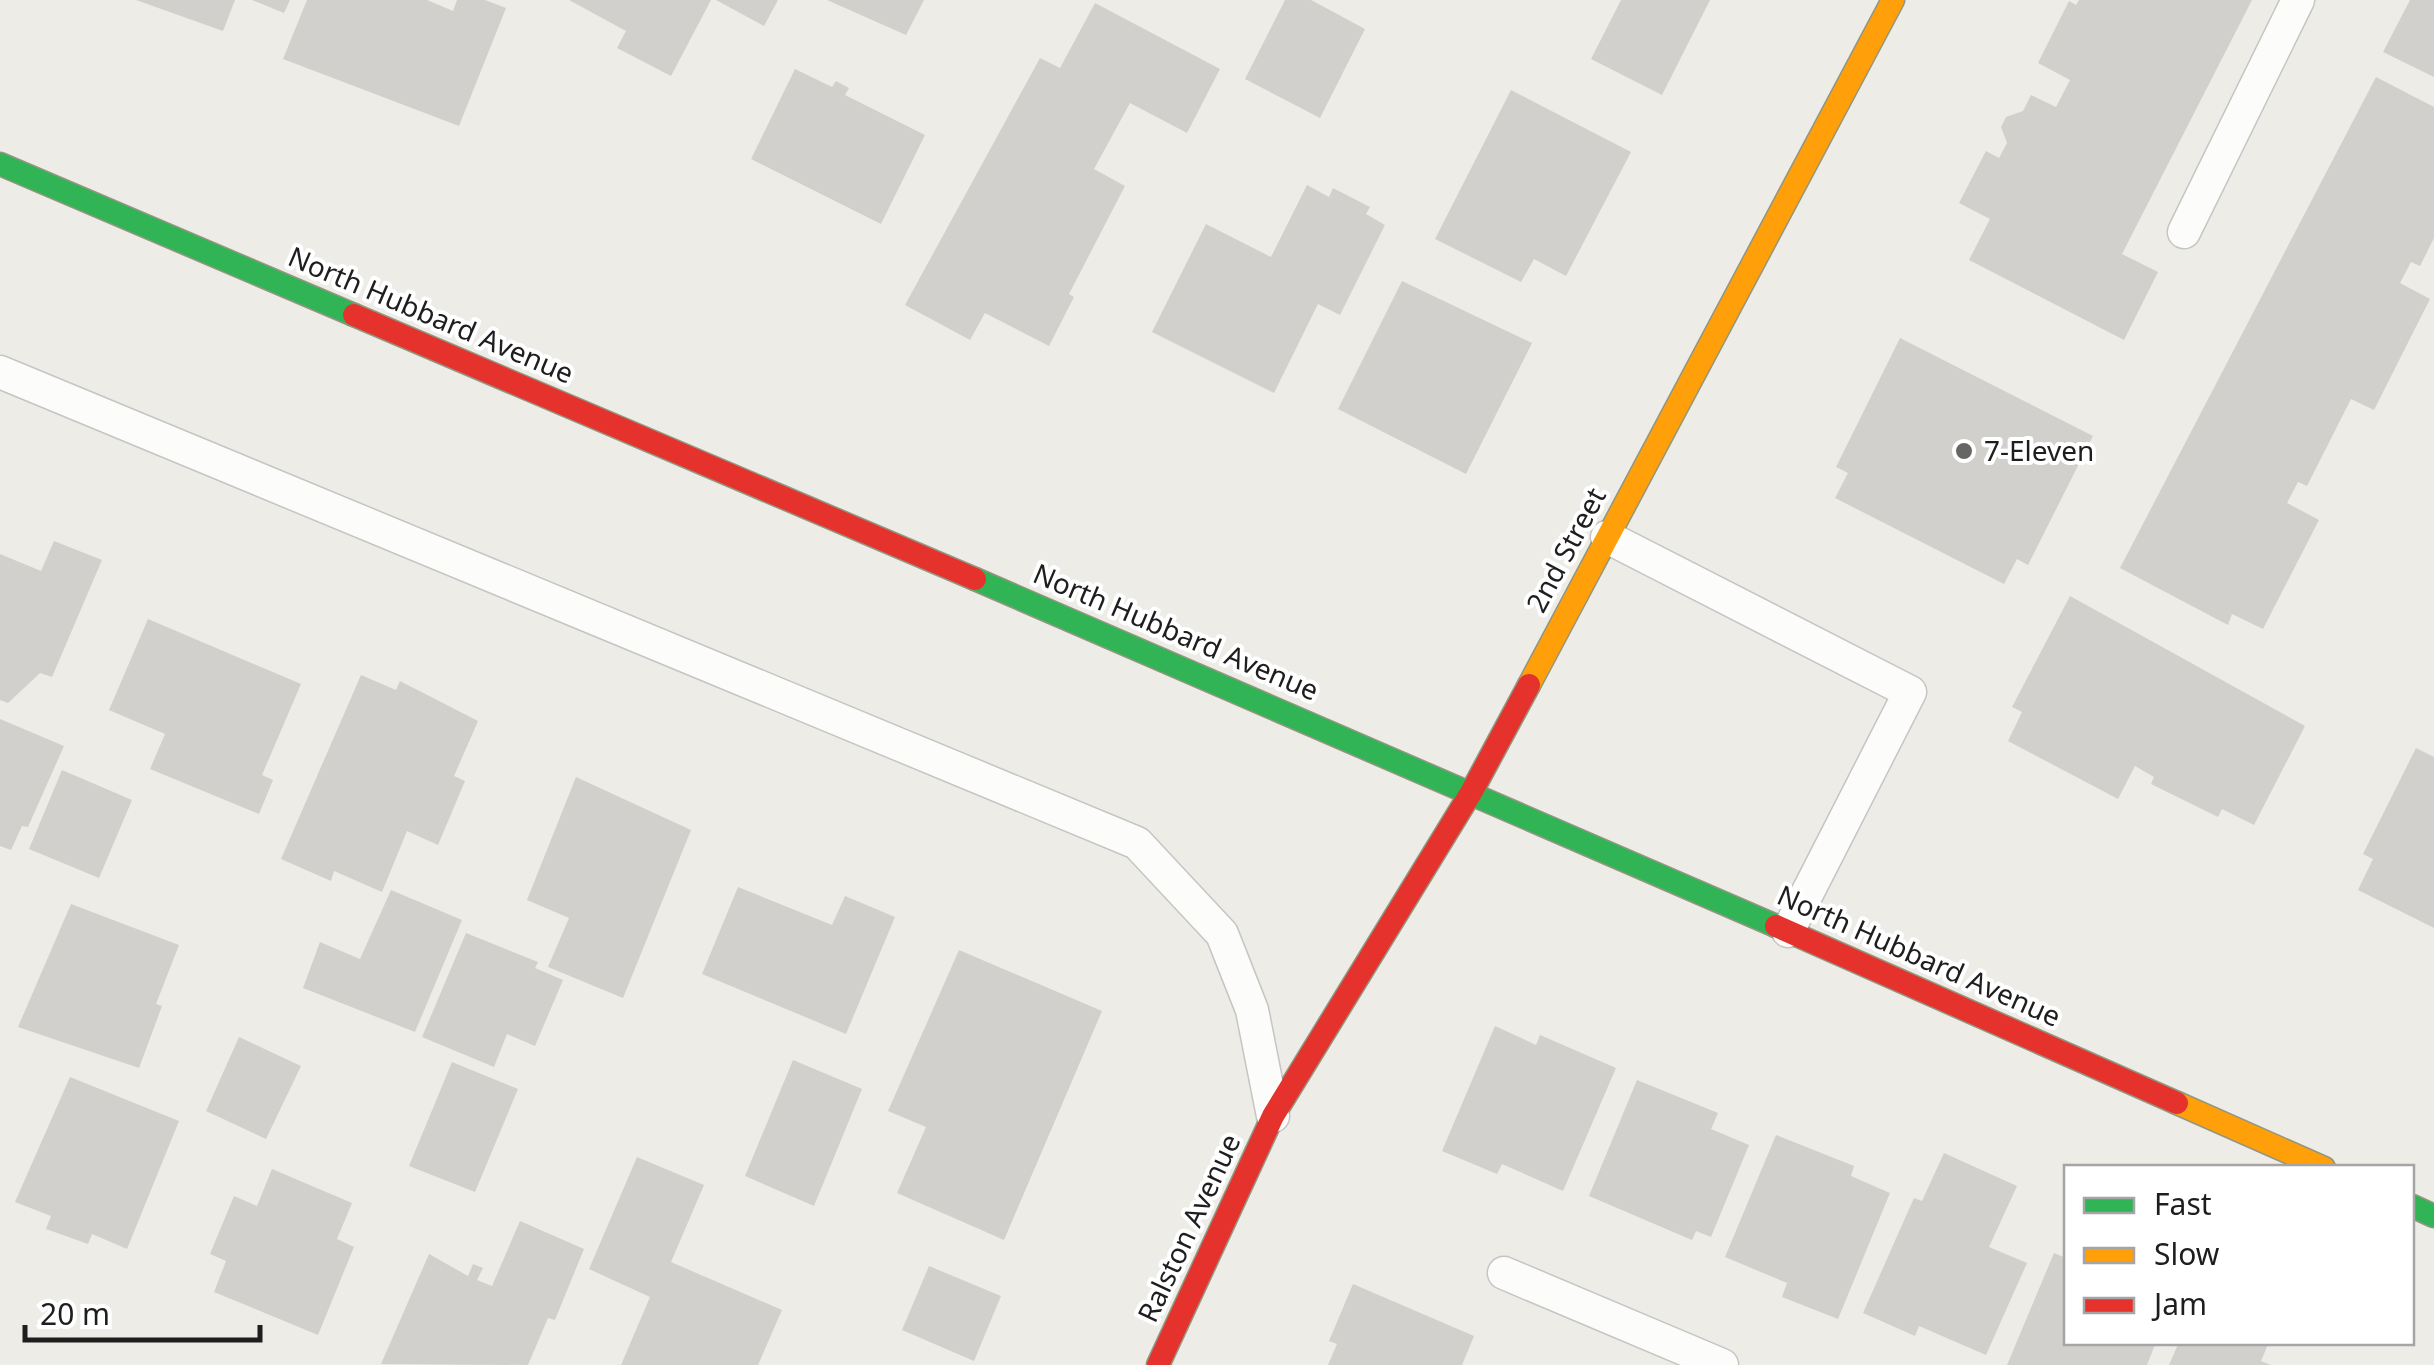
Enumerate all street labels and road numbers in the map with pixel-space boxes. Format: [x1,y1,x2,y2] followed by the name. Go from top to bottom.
[283,237,580,391] street label: North Hubbard Avenue
[1516,481,1614,618] street label: 2nd Street
[1028,554,1325,708] street label: North Hubbard Avenue
[1772,875,2067,1035] street label: North Hubbard Avenue
[1128,1127,1248,1328] street label: Ralston Avenue

